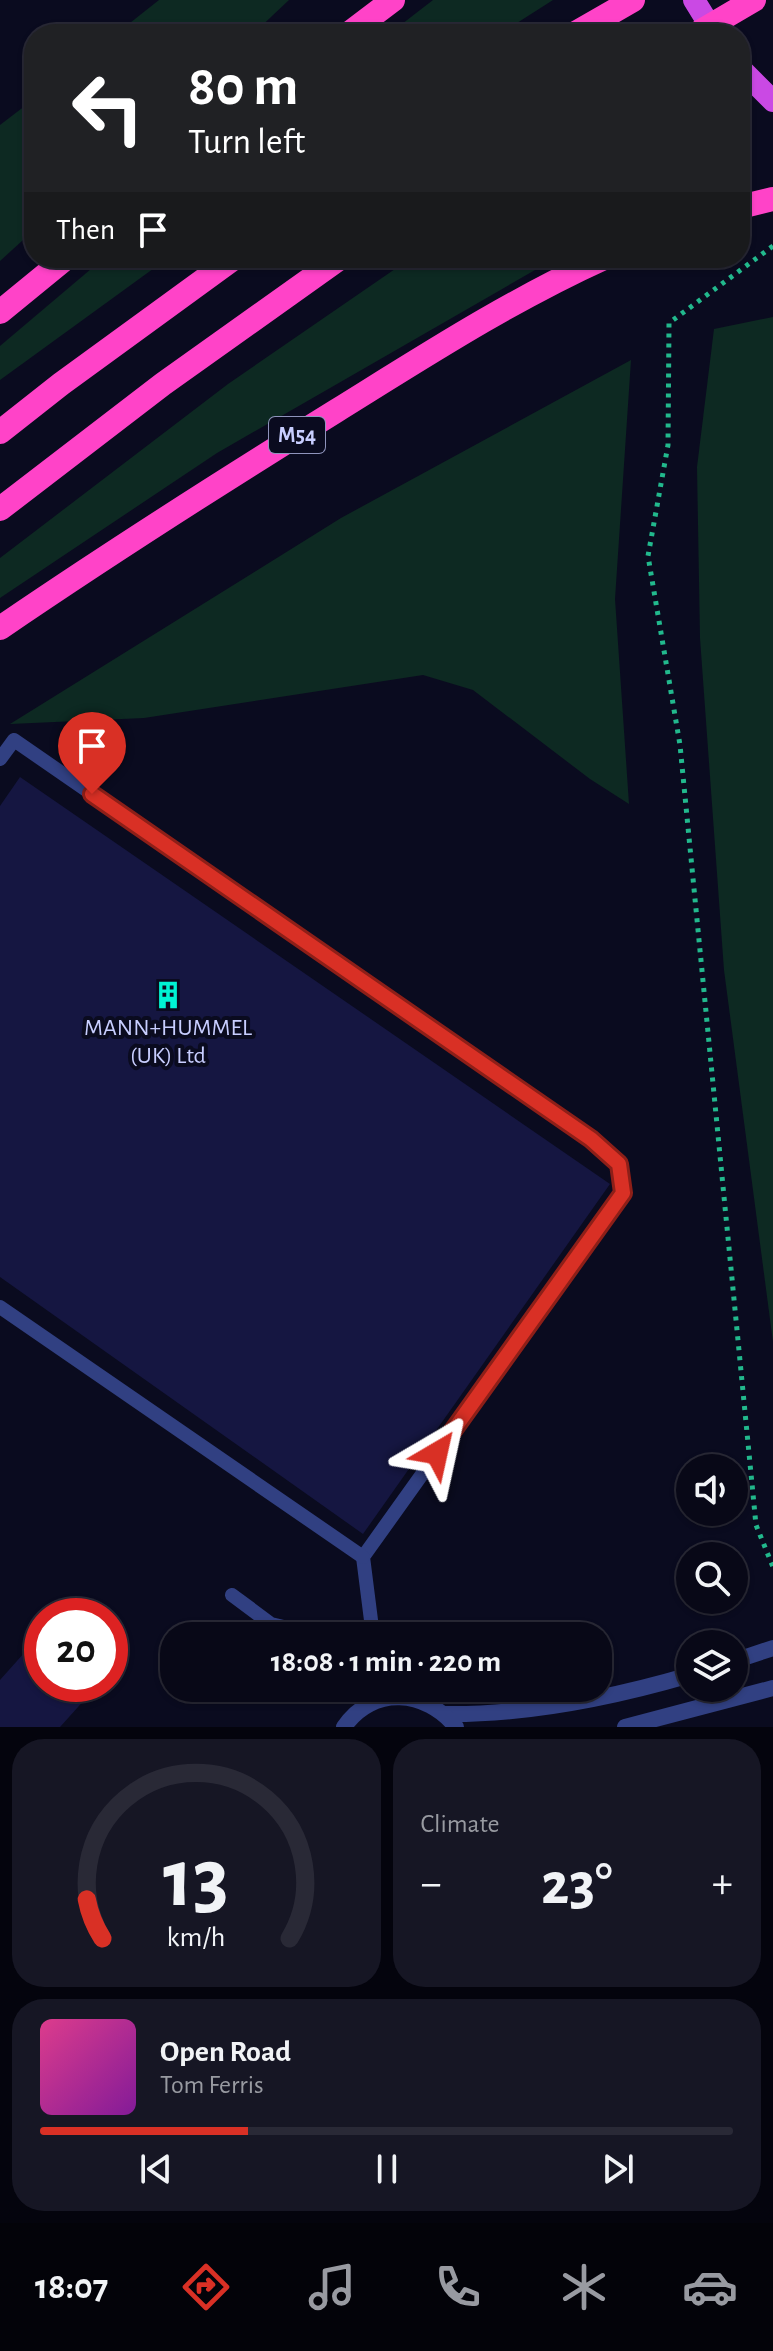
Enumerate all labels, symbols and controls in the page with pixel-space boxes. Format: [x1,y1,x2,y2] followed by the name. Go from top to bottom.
[56,56,160,160] icon: left
[188,59,298,115] text: 80 m
[188,124,305,160] text: Turn left
[131,208,175,252] icon: arrive
[56,215,115,245] text: Then
[269,417,325,453] road number: M54
[58,712,126,794] pin
[70,724,114,768] icon: arrive
[153,980,183,1010] building icon: MANN+HUMMEL (UK) Ltd
[84,1016,252,1068] place label: MANN+HUMMEL (UK) Ltd
[395,1411,479,1495] position arrow
[676,1454,748,1702] map controls
[676,1454,748,1526] button: sound
[676,1542,748,1614] button: search
[24,1598,128,1702] speed limit sign: 20
[676,1630,748,1702] button: layers
[271,1647,501,1677] text: 18:08 · 1 min · 220 m
[421,1811,499,1837] text: Climate
[163,1838,229,1922] text: 13
[541,1855,613,1915] text: 23°
[421,1862,442,1906] text: −
[712,1862,733,1906] text: +
[167,1923,226,1952] text: km/h
[160,2037,291,2067] text: Open Road
[160,2072,264,2098] text: Tom Ferris
[134,2147,178,2191] icon: previous
[365,2147,409,2191] icon: pause
[596,2147,640,2191] icon: next
[178,2259,234,2315] icon: directions
[304,2259,360,2315] icon: music
[430,2259,486,2315] icon: phone
[556,2259,612,2315] icon: climate
[682,2259,738,2315] icon: car
[35,2269,108,2305] text: 18:07

